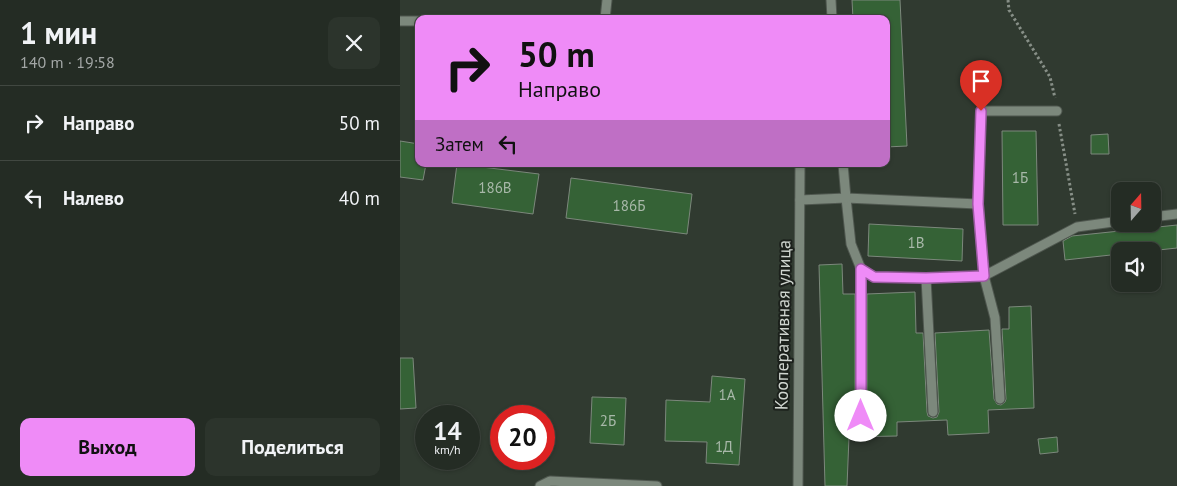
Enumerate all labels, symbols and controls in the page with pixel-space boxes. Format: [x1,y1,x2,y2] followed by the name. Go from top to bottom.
[20,13,97,52] text: 1 мин
[328,17,380,69] button: close
[518,31,595,77] text: 50 m
[435,35,500,100] icon: right
[20,52,115,72] text: 140 m · 19:58
[960,60,1002,111] pin
[967,67,995,95] icon: arrive
[518,75,601,103] text: Направо
[20,109,48,137] icon: right
[63,111,134,135] text: Направо
[339,111,380,135] text: 50 m
[494,130,522,158] icon: left
[435,132,484,156] text: Затем
[1012,168,1028,187] house number: 1Б
[478,178,512,197] house number: 186В
[1111,182,1161,232] north arrow
[1111,182,1161,292] map controls
[20,184,48,212] icon: left
[63,186,124,210] text: Налево
[339,186,380,210] text: 40 m
[613,196,645,215] house number: 186Б
[908,233,924,252] house number: 1В
[770,240,795,410] street label: Кооперативная улица
[1111,242,1161,292] button: sound
[719,385,736,404] house number: 1А
[834,389,886,441] position arrow
[490,405,555,470] speed limit sign: 20
[600,411,616,430] house number: 2Б
[433,415,462,447] text: 14
[20,418,195,476] button: Выход
[205,418,380,476] button: Поделиться
[715,437,733,456] house number: 1Д
[434,442,461,457] text: km/h

